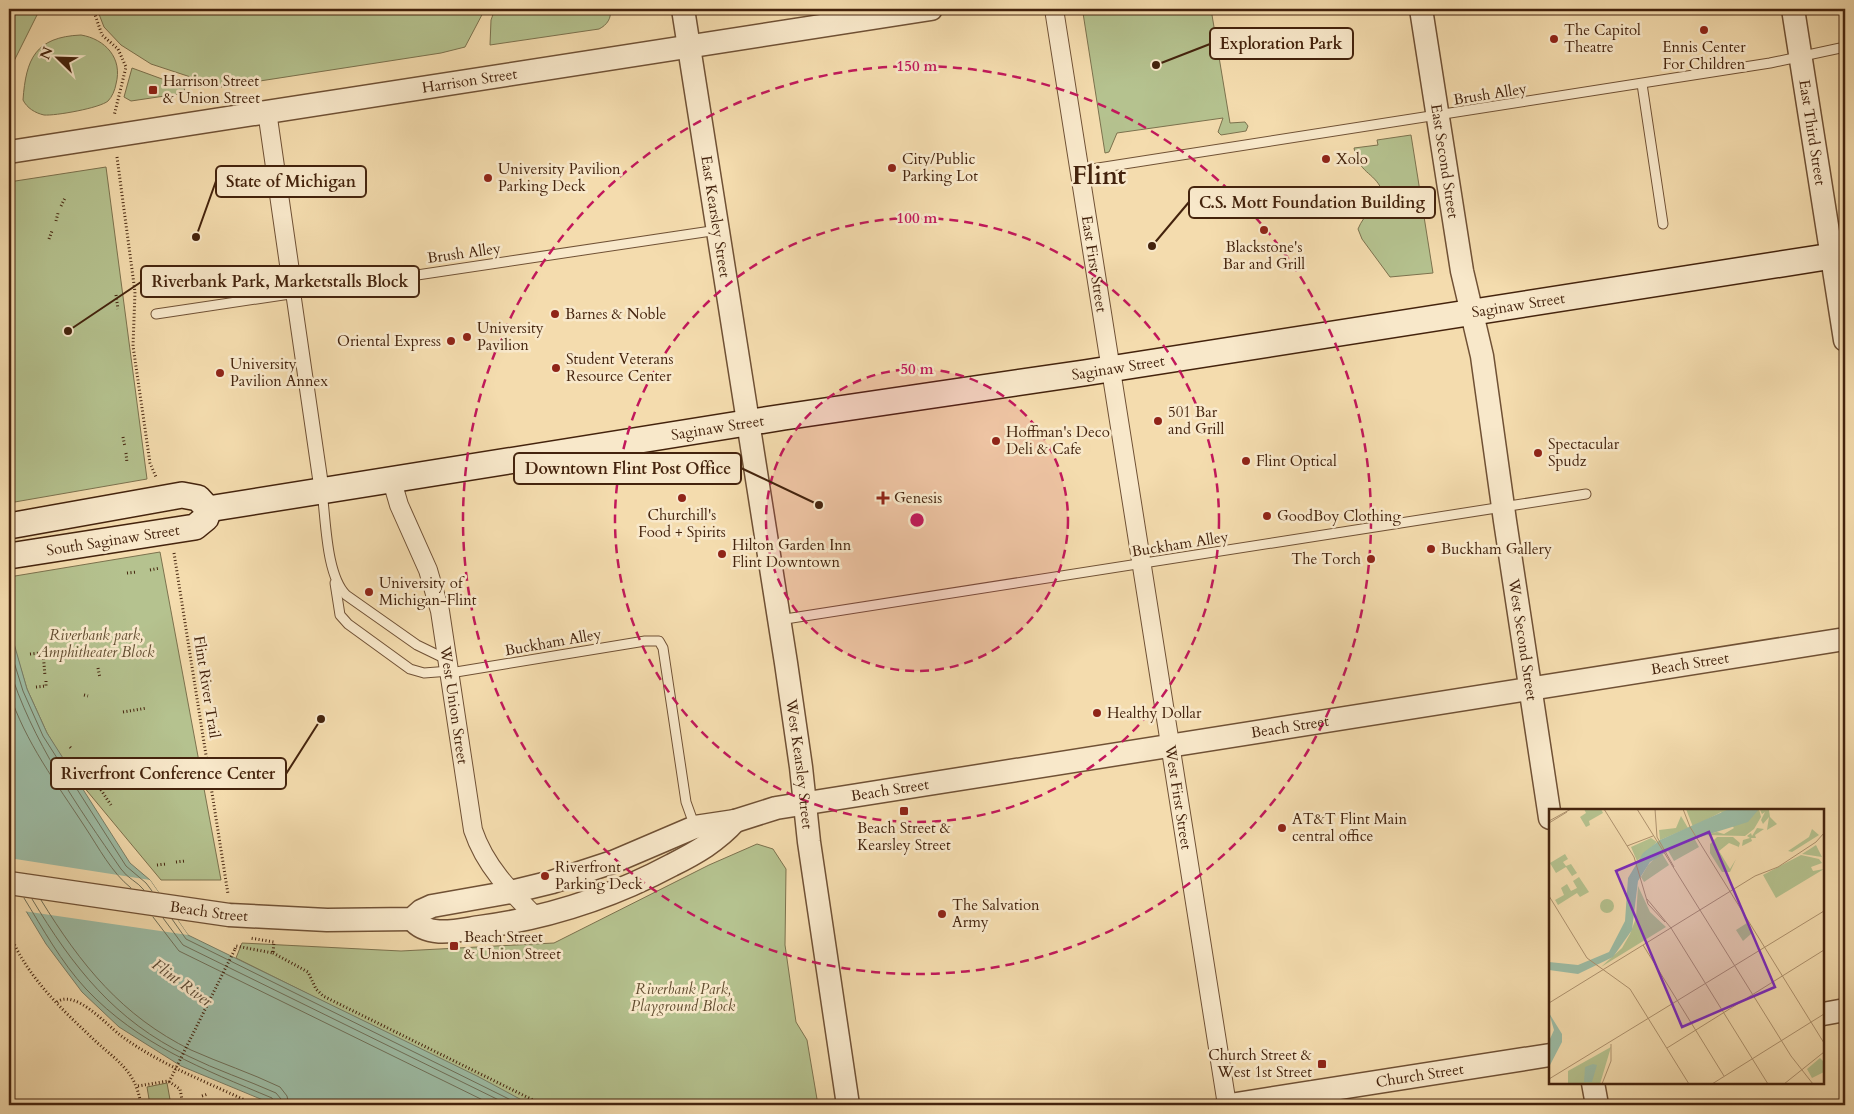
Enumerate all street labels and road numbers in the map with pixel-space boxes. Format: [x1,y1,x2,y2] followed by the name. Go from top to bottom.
[421,63,519,98] street label: Harrison Street
[1452,78,1528,110] street label: Brush Alley
[1794,78,1831,187] street label: East Third Street
[1426,103,1464,220] street label: East Second Street
[696,154,735,279] street label: East Kearsley Street
[1077,214,1112,314] street label: East First Street
[426,238,502,268] street label: Brush Alley
[1470,288,1566,322] street label: Saginaw Street
[1070,351,1166,385] street label: Saginaw Street
[670,410,766,445] street label: Saginaw Street
[45,520,181,560] street label: South Saginaw Street
[1130,526,1230,562] street label: Buckham Alley
[1504,576,1542,702] street label: West Second Street
[503,624,603,660] street label: Buckham Alley
[189,634,225,740] street label: Flint River Trail
[435,644,473,766] street label: West Union Street
[1649,647,1731,680] street label: Beach Street
[781,697,818,830] street label: West Kearsley Street
[1249,711,1330,743] street label: Beach Street
[1160,743,1197,851] street label: West First Street
[849,774,930,806] street label: Beach Street
[168,897,249,926] street label: Beach Street
[1374,1059,1465,1092] street label: Church Street

